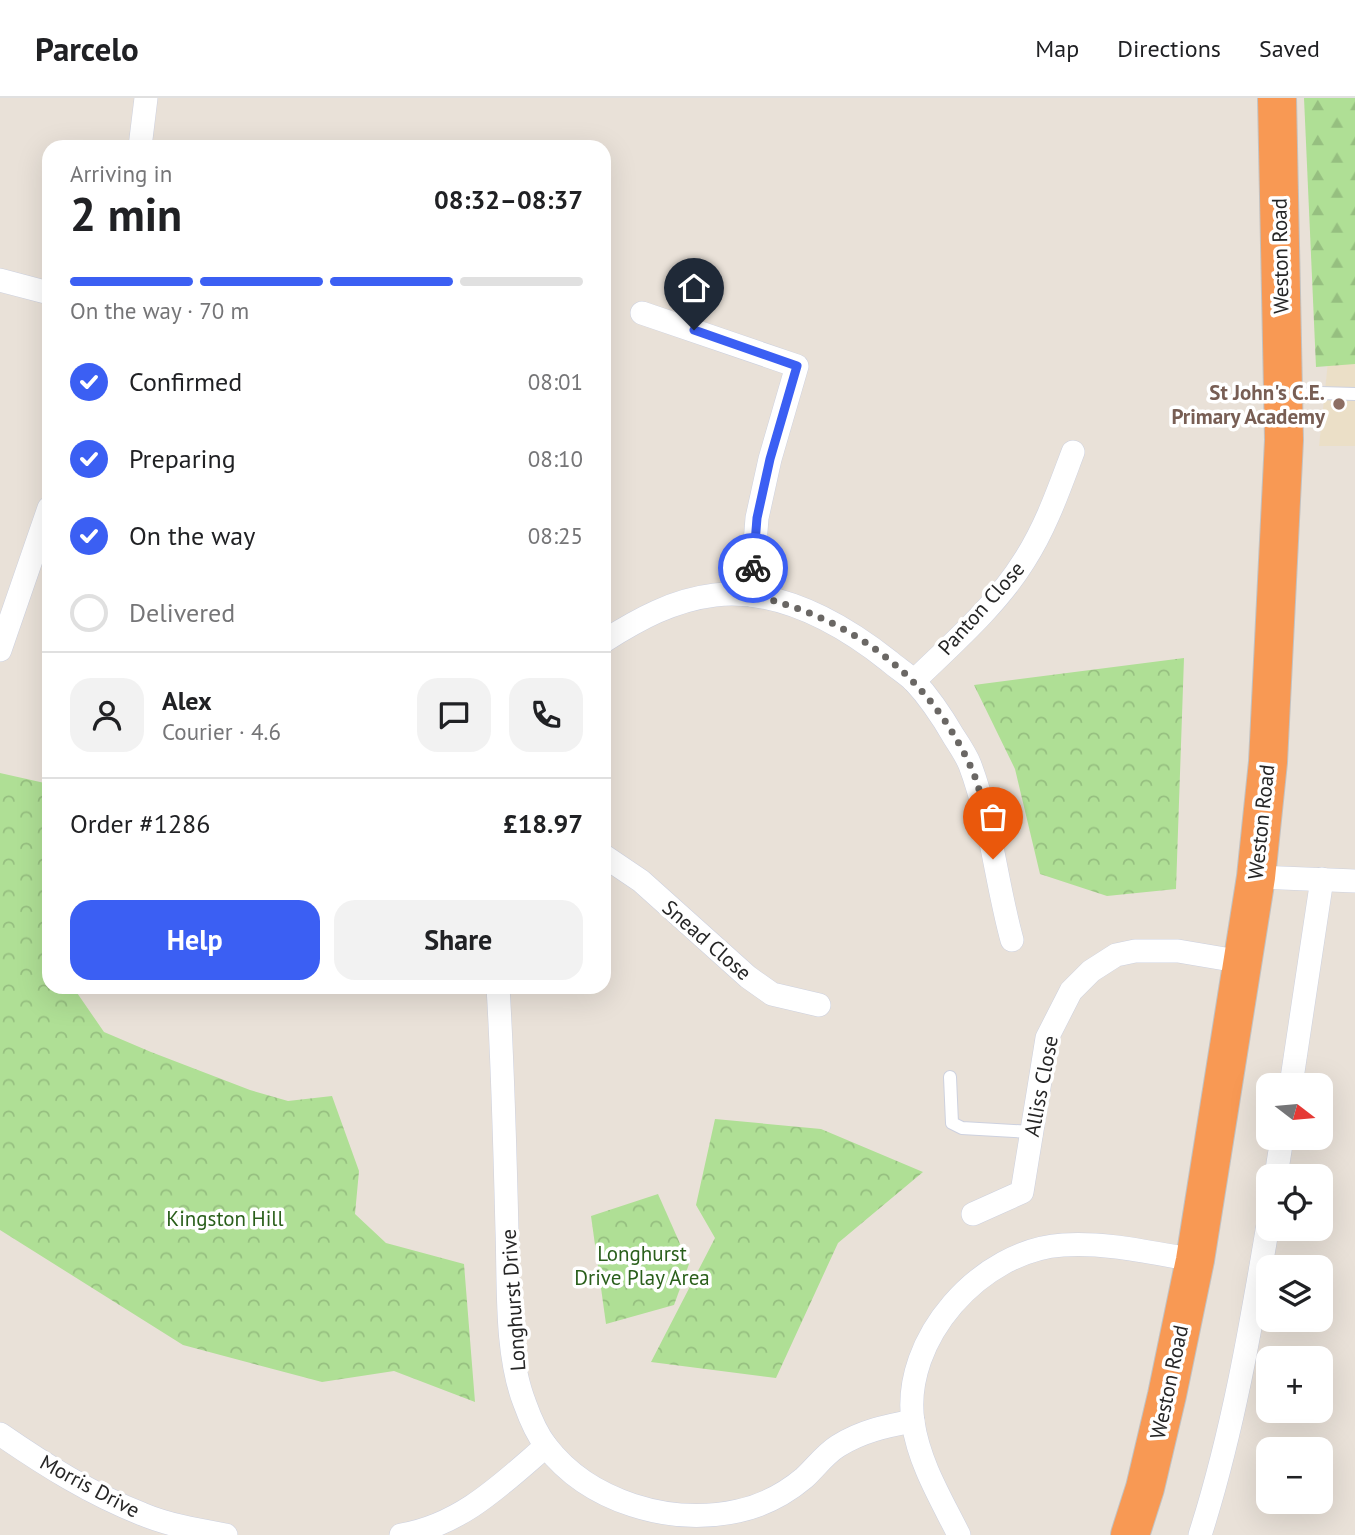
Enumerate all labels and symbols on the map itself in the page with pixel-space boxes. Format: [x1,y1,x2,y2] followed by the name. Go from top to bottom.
[1265,198,1295,314] street label: Weston Road
[664,258,724,330] pin
[1171,379,1326,430] place label: St John's C.E. Primary Academy
[1331,396,1347,412] marker: St John's C.E. Primary Academy
[718,533,788,603] courier
[932,555,1030,661] street label: Panton Close
[1242,763,1280,881] street label: Weston Road
[963,787,1023,859] pin
[657,894,757,986] street label: Snead Close
[1018,1033,1064,1139] street label: Alliss Close
[1256,1073,1334,1150] north arrow
[166,1205,284,1232] park label: Kingston Hill
[495,1228,531,1372] street label: Longhurst Drive
[574,1240,710,1291] park label: Longhurst Drive Play Area
[1144,1323,1194,1441] street label: Weston Road
[35,1448,145,1524] street label: Morris Drive

